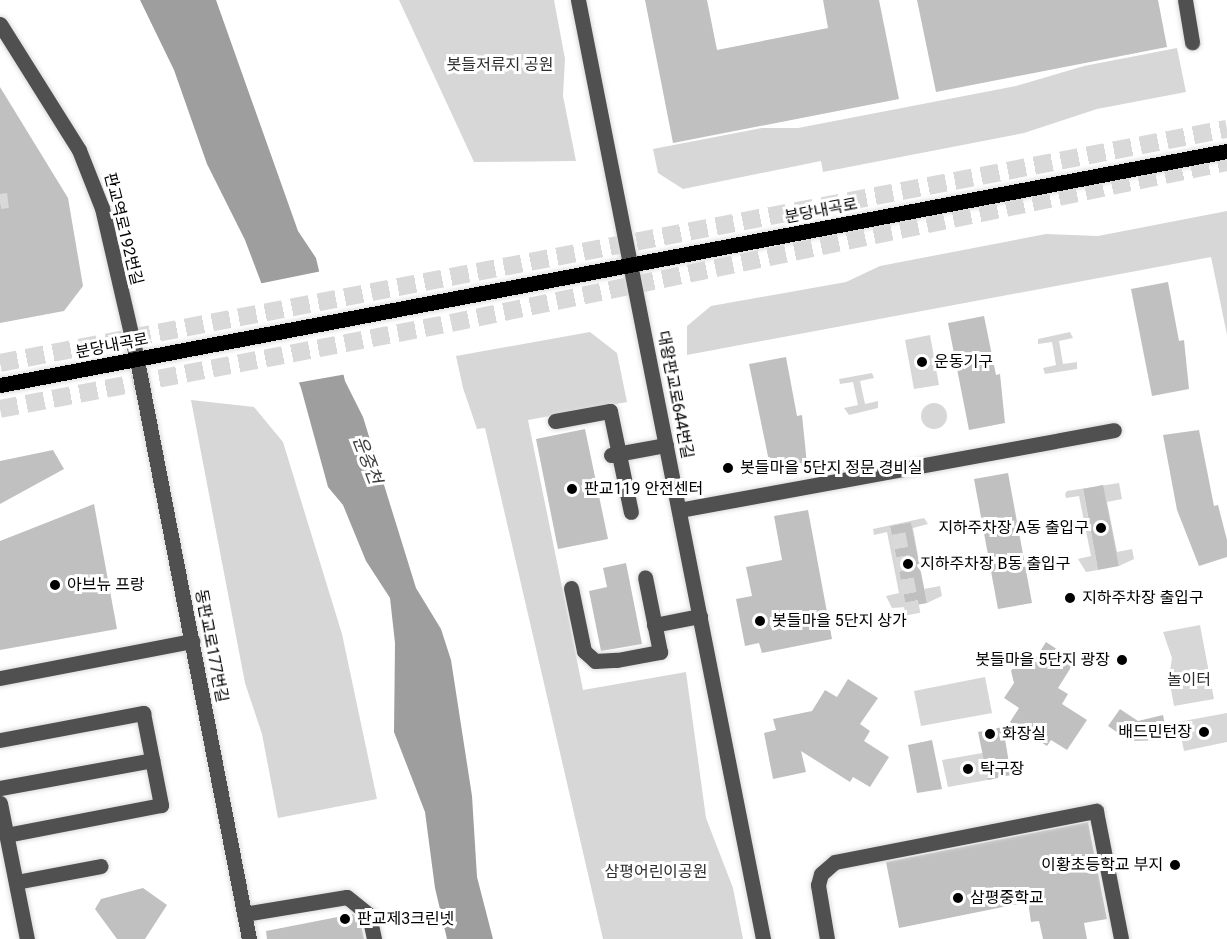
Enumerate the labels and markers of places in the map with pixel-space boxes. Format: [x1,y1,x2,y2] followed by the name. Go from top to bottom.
[934,352,993,372] place label: 운동기구
[915,355,929,369] marker: 운동기구
[740,458,923,478] place label: 봇들마을 5단지 정문 경비실
[721,461,735,475] marker: 봇들마을 5단지 정문 경비실
[584,479,703,499] place label: 판교119 안전센터
[565,482,579,496] marker: 판교119 안전센터
[938,518,1089,538] place label: 지하주차장 A동 출입구
[1094,521,1108,535] marker: 지하주차장 A동 출입구
[920,554,1070,574] place label: 지하주차장 B동 출입구
[901,557,915,571] marker: 지하주차장 B동 출입구
[67,575,145,595] place label: 아브뉴 프랑
[48,578,62,592] marker: 아브뉴 프랑
[1082,588,1204,608] place label: 지하주차장 출입구
[1063,591,1077,605] marker: 지하주차장 출입구
[772,611,907,631] place label: 봇들마을 5단지 상가
[753,614,767,628] marker: 봇들마을 5단지 상가
[975,650,1110,670] place label: 봇들마을 5단지 광장
[1115,653,1129,667] marker: 봇들마을 5단지 광장
[1118,722,1192,742] place label: 배드민턴장
[1002,724,1046,744] place label: 화장실
[1197,725,1211,739] marker: 배드민턴장
[983,727,997,741] marker: 화장실
[980,759,1024,779] place label: 탁구장
[961,762,975,776] marker: 탁구장
[1041,855,1163,875] place label: 이황초등학교 부지
[1168,858,1182,872] marker: 이황초등학교 부지
[970,888,1044,908] place label: 삼평중학교
[951,891,965,905] marker: 삼평중학교
[357,909,454,929] place label: 판교제3크린넷
[338,912,352,926] marker: 판교제3크린넷

